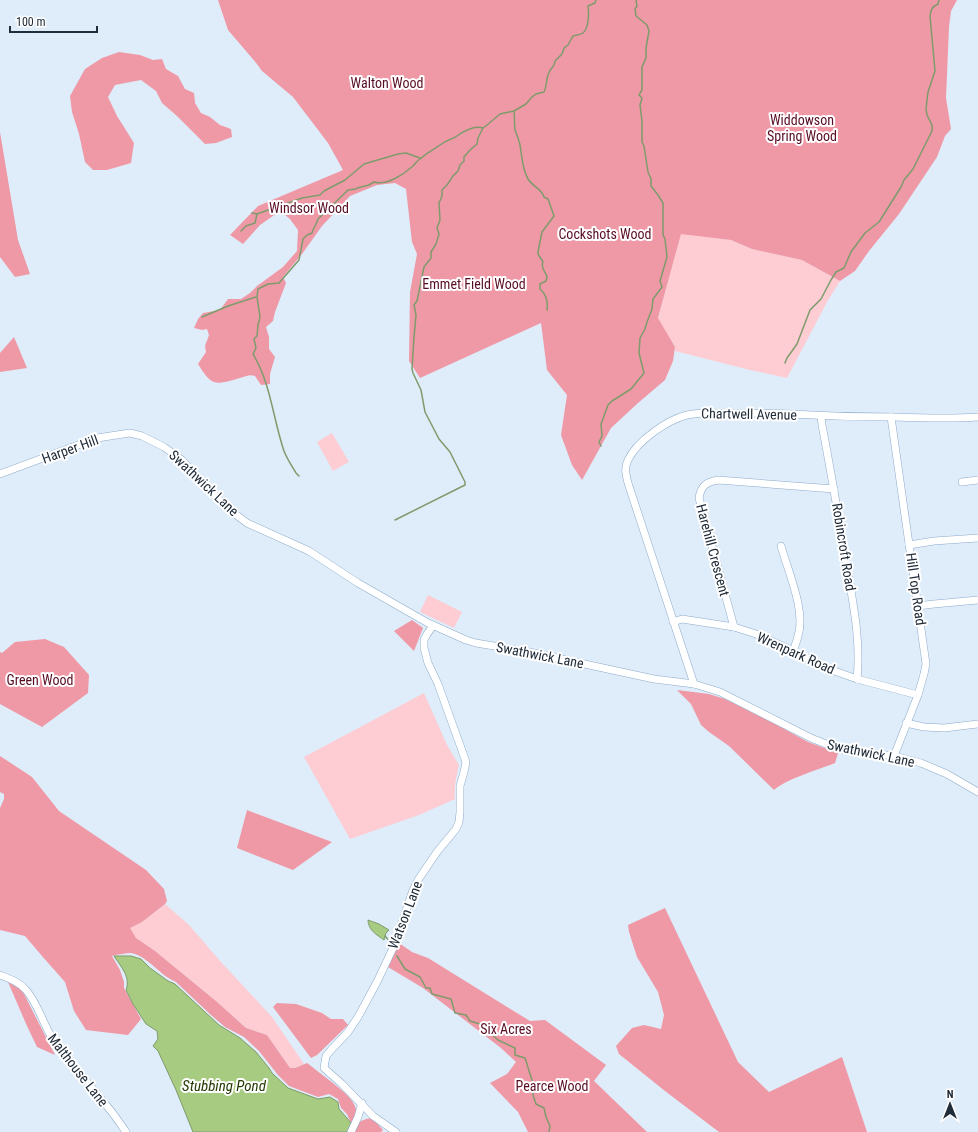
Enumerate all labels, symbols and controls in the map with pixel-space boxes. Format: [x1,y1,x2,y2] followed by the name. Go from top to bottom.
[10,8,97,34] scale bar
[16,15,46,29] text: 100 m
[351,75,423,91] park label: Walton Wood
[767,112,837,144] park label: Widdowson Spring Wood
[269,200,349,216] park label: Windsor Wood
[558,226,652,242] park label: Cockshots Wood
[422,276,526,292] park label: Emmet Field Wood
[701,405,797,423] street label: Chartwell Avenue
[40,431,100,467] street label: Harper Hill
[166,447,242,519] street label: Swathwick Lane
[693,502,733,598] street label: Harehill Crescent
[829,502,859,592] street label: Robincroft Road
[903,552,929,626] street label: Hill Top Road
[755,629,837,677] street label: Wrenpark Road
[495,639,586,671] street label: Swathwick Lane
[7,672,73,688] park label: Green Wood
[826,736,917,770] street label: Swathwick Lane
[385,878,425,951] street label: Watson Lane
[480,1021,532,1037] park label: Six Acres
[45,1030,112,1110] street label: Malthouse Lane
[182,1077,267,1095] water label: Stubbing Pond
[516,1078,588,1094] park label: Pearce Wood
[930,1084,970,1124] north arrow
[947,1088,954,1101] text: N

